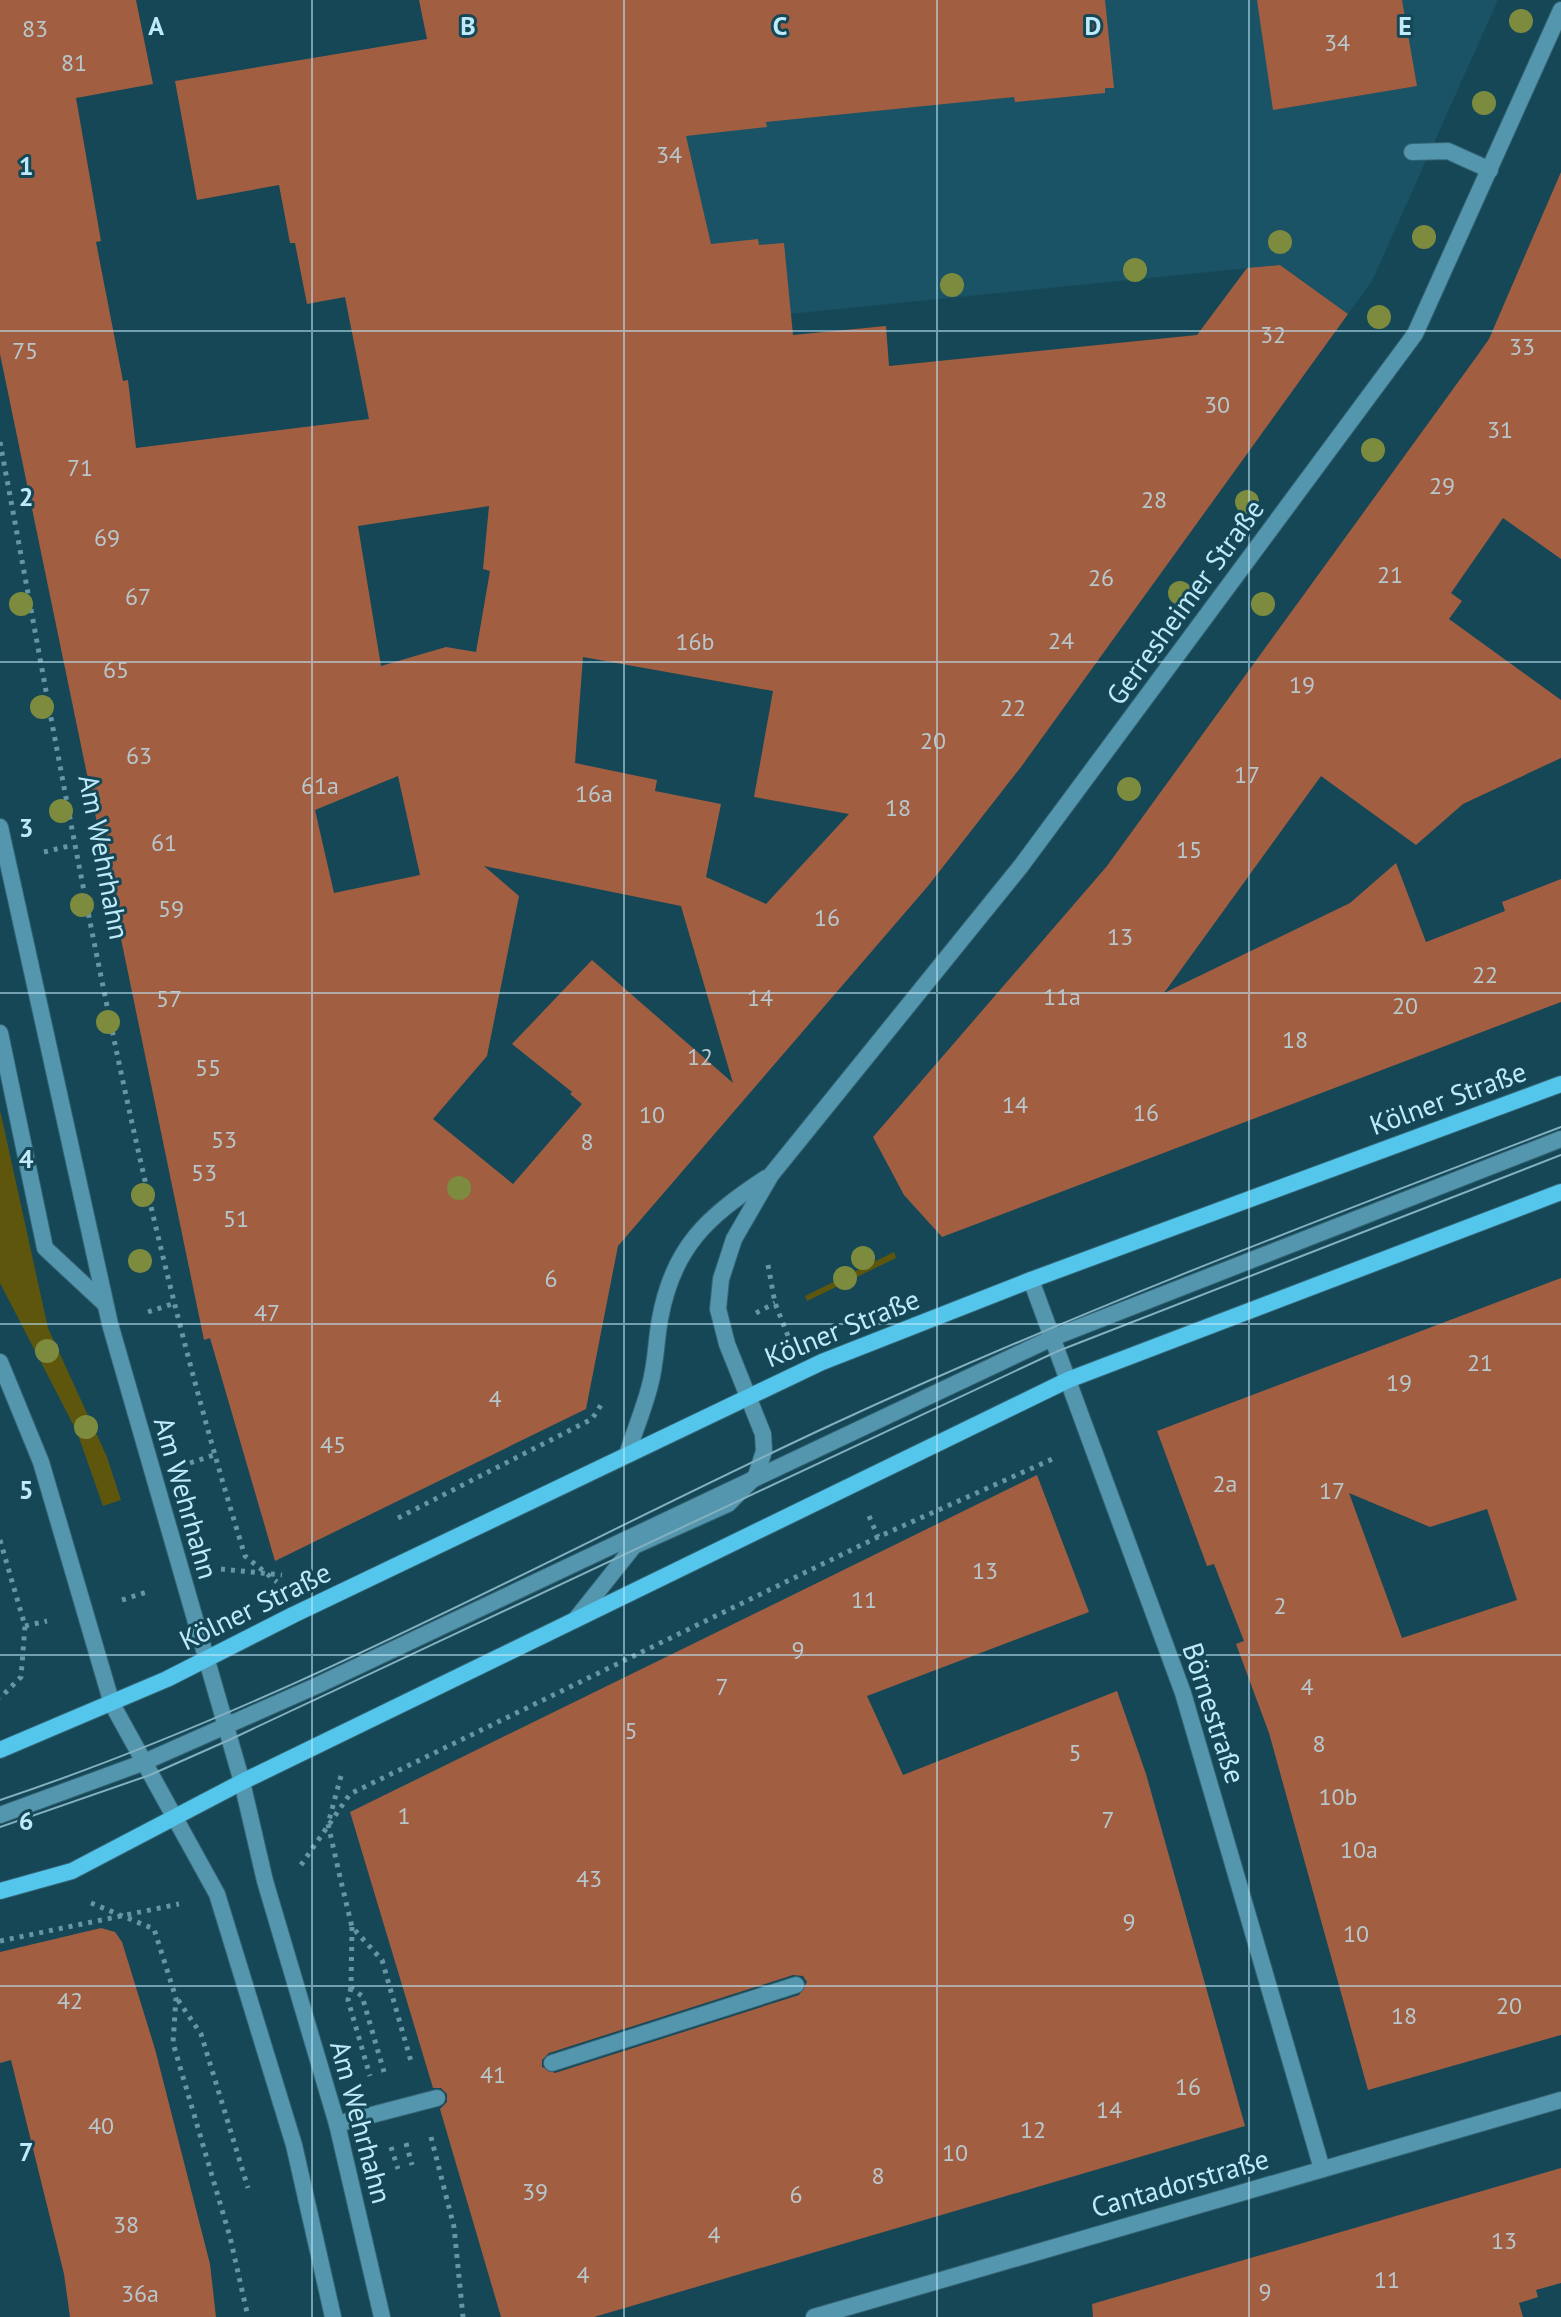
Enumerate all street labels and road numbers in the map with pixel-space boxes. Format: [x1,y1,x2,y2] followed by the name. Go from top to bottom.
[1097,491,1272,712] street label: Gerresheimer Straße
[70,771,139,942] street label: Am Wehrhahn
[1364,1052,1531,1143] street label: Kölner Straße
[759,1280,925,1375] street label: Kölner Straße
[146,1413,227,1583] street label: Am Wehrhahn
[173,1553,337,1658] street label: Kölner Straße
[1174,1638,1255,1788] street label: Börnestraße
[322,2036,401,2207] street label: Am Wehrhahn
[1087,2139,1273,2226] street label: Cantadorstraße

